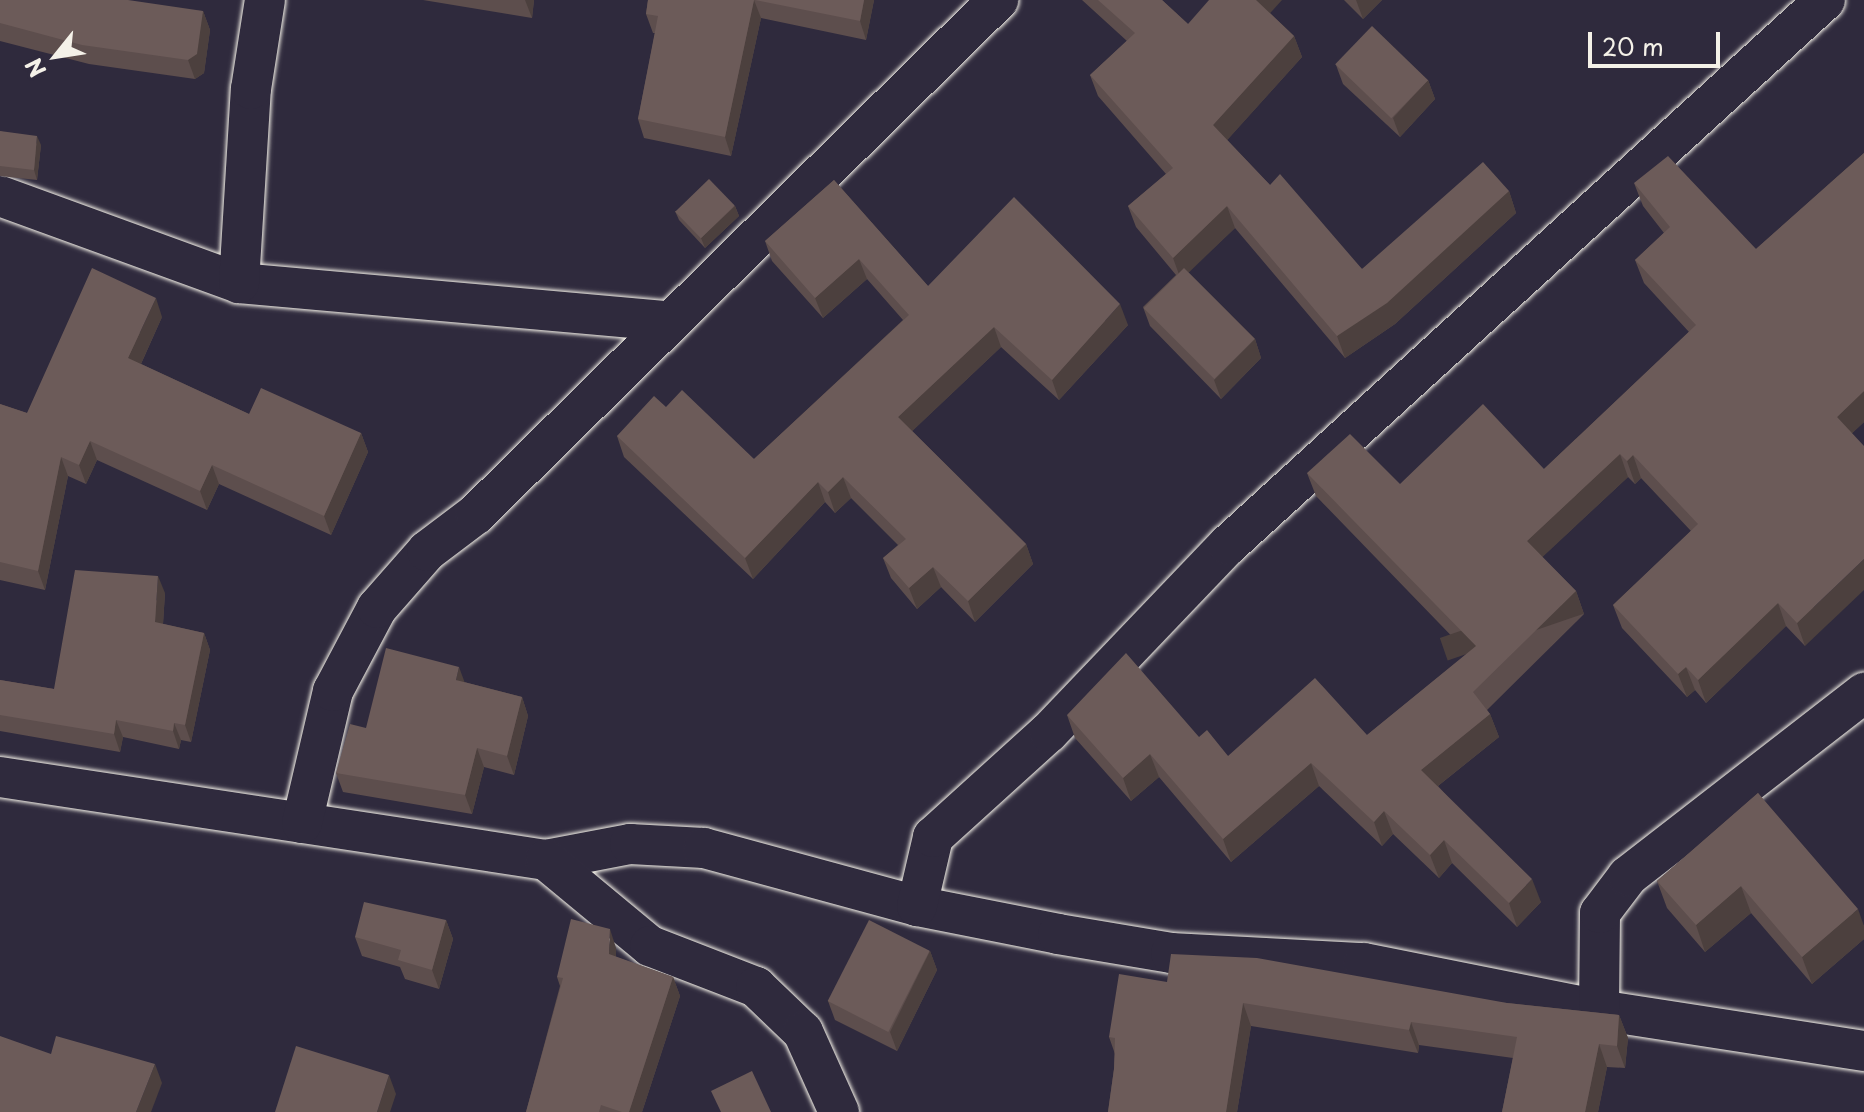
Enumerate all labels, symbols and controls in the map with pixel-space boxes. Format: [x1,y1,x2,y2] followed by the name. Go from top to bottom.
[16,16,96,96] north arrow
[1592,16,1724,66] scale bar
[1602,28,1664,64] text: 20 m
[16,52,53,84] text: N

